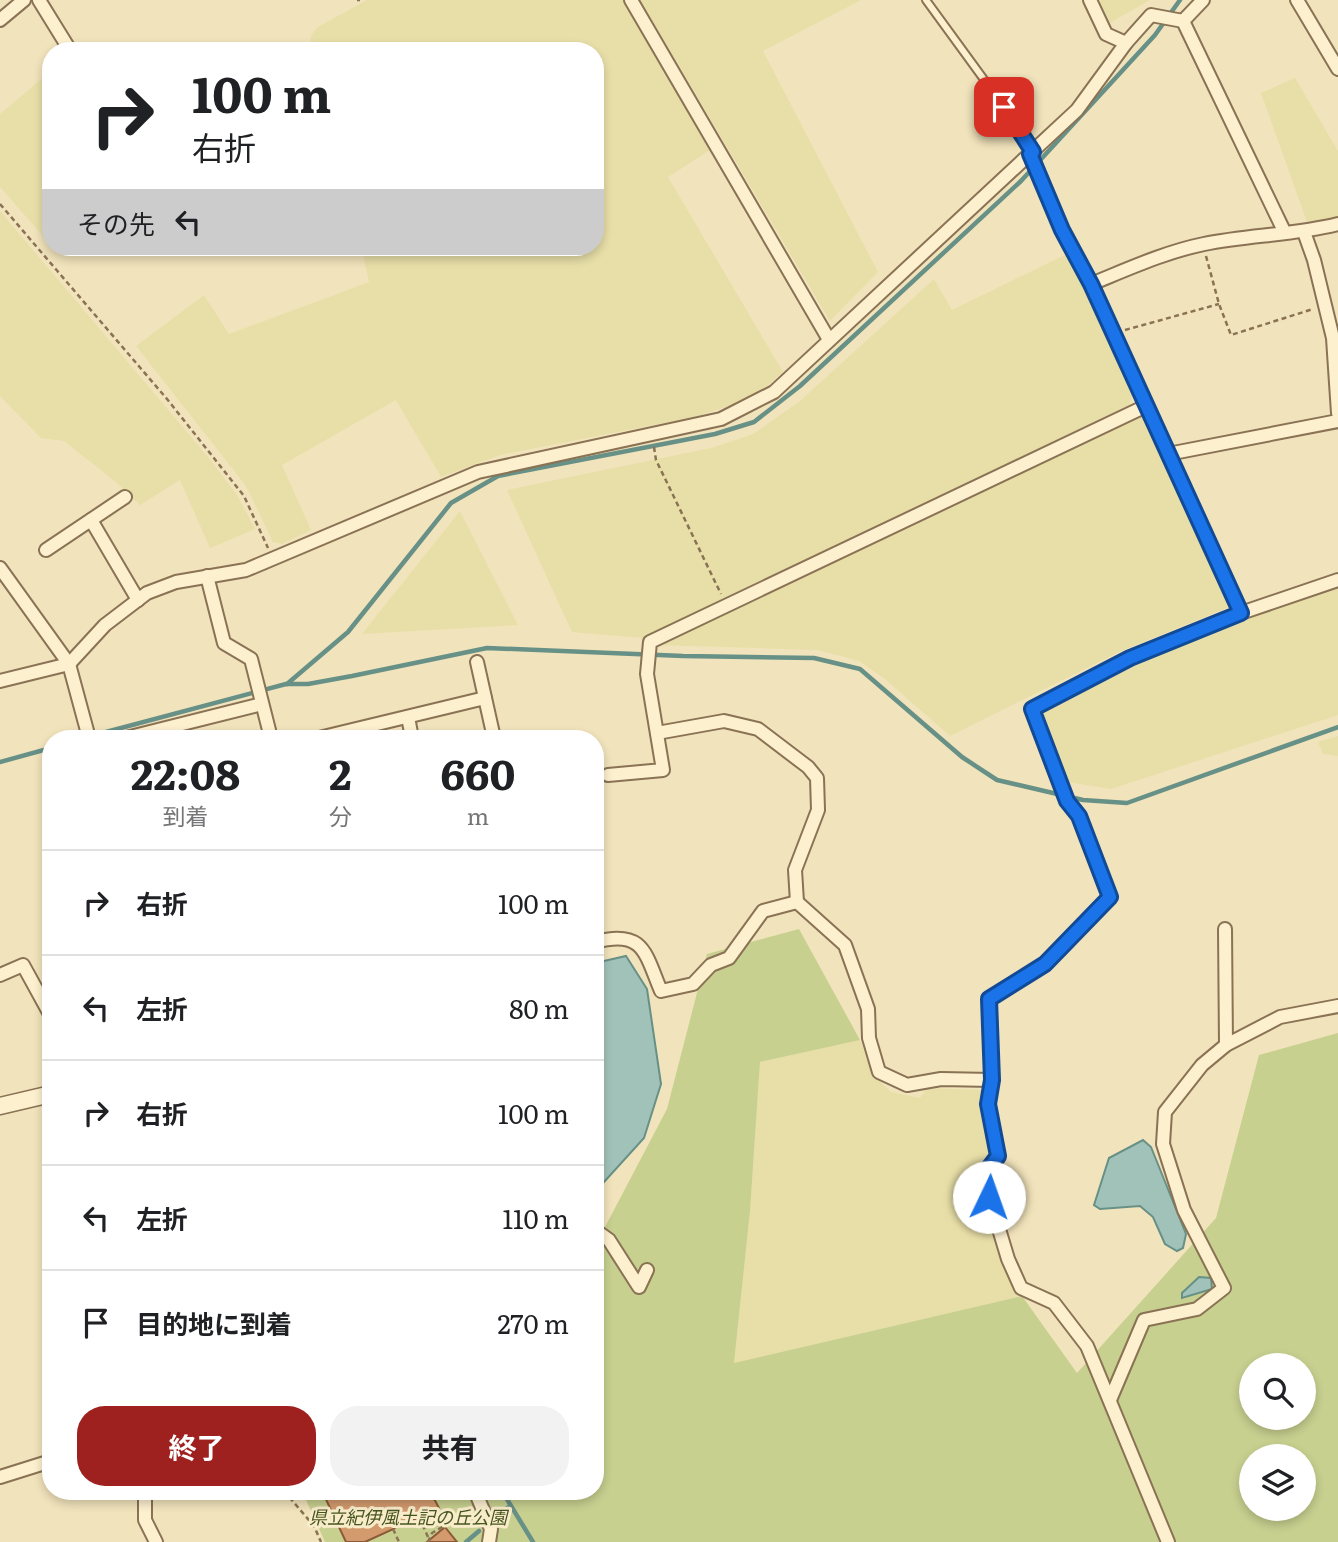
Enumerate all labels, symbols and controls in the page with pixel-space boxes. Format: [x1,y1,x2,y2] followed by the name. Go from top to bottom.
[192,55,331,128] text: 100 m
[77,70,168,161] icon: right
[974,77,1034,137] pin
[985,88,1023,126] icon: arrive
[192,122,256,170] text: 右折
[77,203,155,242] text: その先
[169,203,207,241] icon: left
[131,741,240,803] text: 22:08
[329,741,352,803] text: 2
[440,741,515,803] text: 660
[162,798,208,832] text: 到着
[329,798,352,832] text: 分
[467,798,489,832] text: m
[136,883,188,922] text: 右折
[498,883,569,922] text: 100 m
[77,884,115,922] icon: right
[136,988,188,1027] text: 左折
[509,988,569,1027] text: 80 m
[77,989,115,1027] icon: left
[136,1093,188,1132] text: 右折
[498,1093,569,1132] text: 100 m
[77,1094,115,1132] icon: right
[952,1160,1026,1234] position arrow
[136,1198,188,1237] text: 左折
[502,1198,569,1237] text: 110 m
[77,1199,115,1237] icon: left
[136,1303,292,1342] text: 目的地に到着
[497,1303,569,1342] text: 270 m
[77,1304,115,1342] icon: arrive
[1239,1353,1316,1521] map controls
[1239,1353,1316,1430] button: search
[77,1406,316,1486] button: 終了
[330,1406,569,1486] button: 共有
[1239,1444,1316,1521] button: layers
[309,1503,510,1530] park label: 県立紀伊風土記の丘公園

